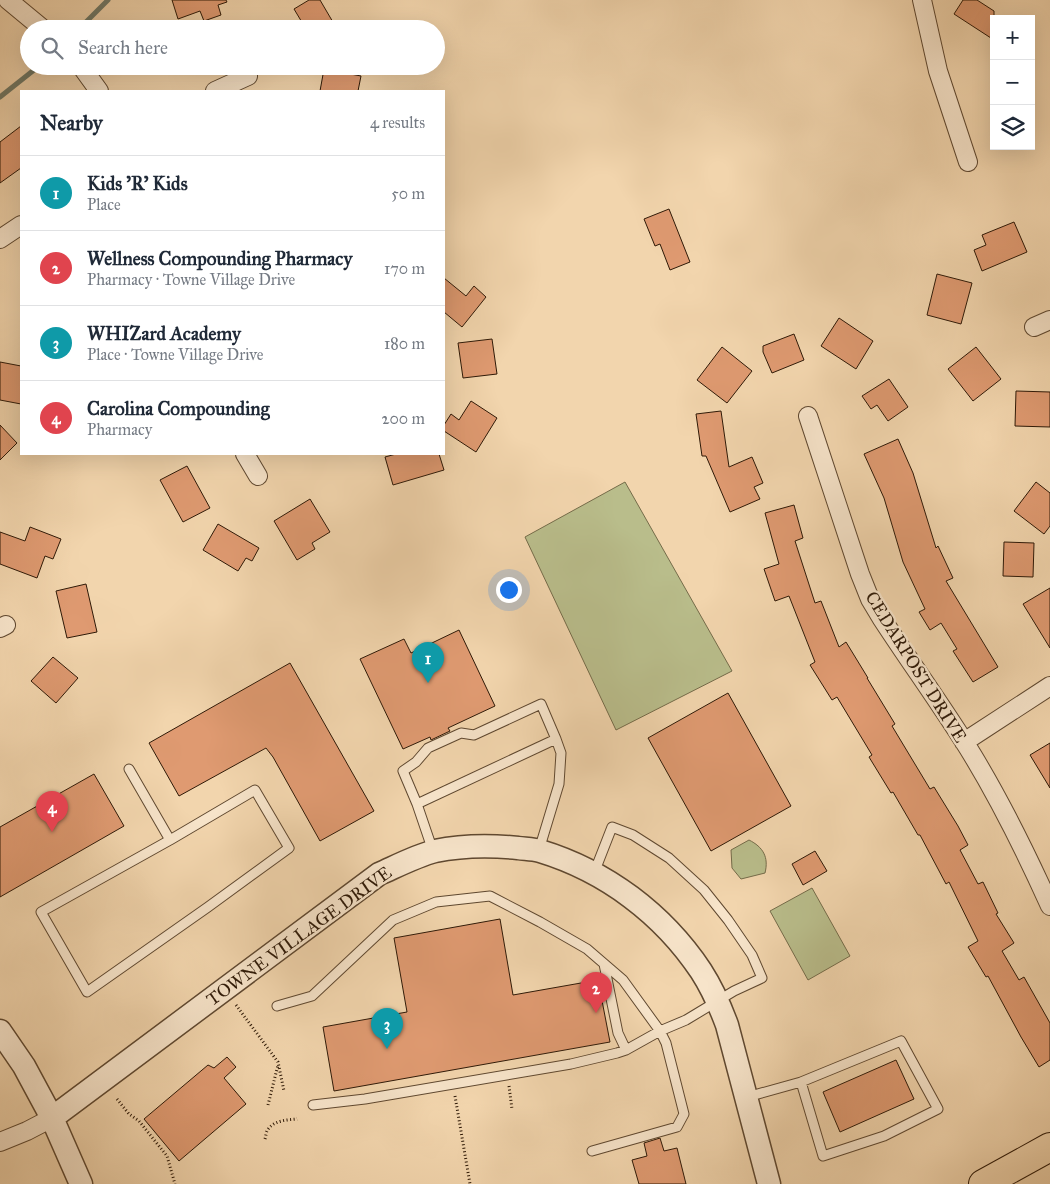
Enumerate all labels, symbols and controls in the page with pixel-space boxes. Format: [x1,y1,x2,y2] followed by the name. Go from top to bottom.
[990,15,1035,150] map controls
[990,15,1035,60] button: +
[20,20,445,75] search box
[38,34,66,62] icon: search
[78,36,168,59] text: Search here
[990,60,1035,105] button: −
[990,105,1035,150] button: layers
[40,110,103,136] text: Nearby
[370,113,425,132] text: 4 results
[87,172,188,195] text: Kids 'R' Kids
[53,184,59,203] text: 1
[391,184,425,203] text: 50 m
[87,195,121,214] text: Place
[87,247,352,270] text: Wellness Compounding Pharmacy
[52,259,60,278] text: 2
[384,259,425,278] text: 170 m
[87,270,295,289] text: Pharmacy · Towne Village Drive
[87,322,241,345] text: WHIZard Academy
[53,334,59,353] text: 3
[384,334,425,353] text: 180 m
[87,345,264,364] text: Place · Towne Village Drive
[87,397,270,420] text: Carolina Compounding
[52,409,60,428] text: 4
[382,409,425,428] text: 200 m
[87,420,152,439] text: Pharmacy
[496,577,522,603] your location
[861,587,972,747] street label: CEDARPOST DRIVE
[412,642,444,683] pin: 1
[36,791,68,832] pin: 4
[202,861,396,1011] street label: TOWNE VILLAGE DRIVE
[580,972,612,1013] pin: 2
[371,1008,403,1049] pin: 3

